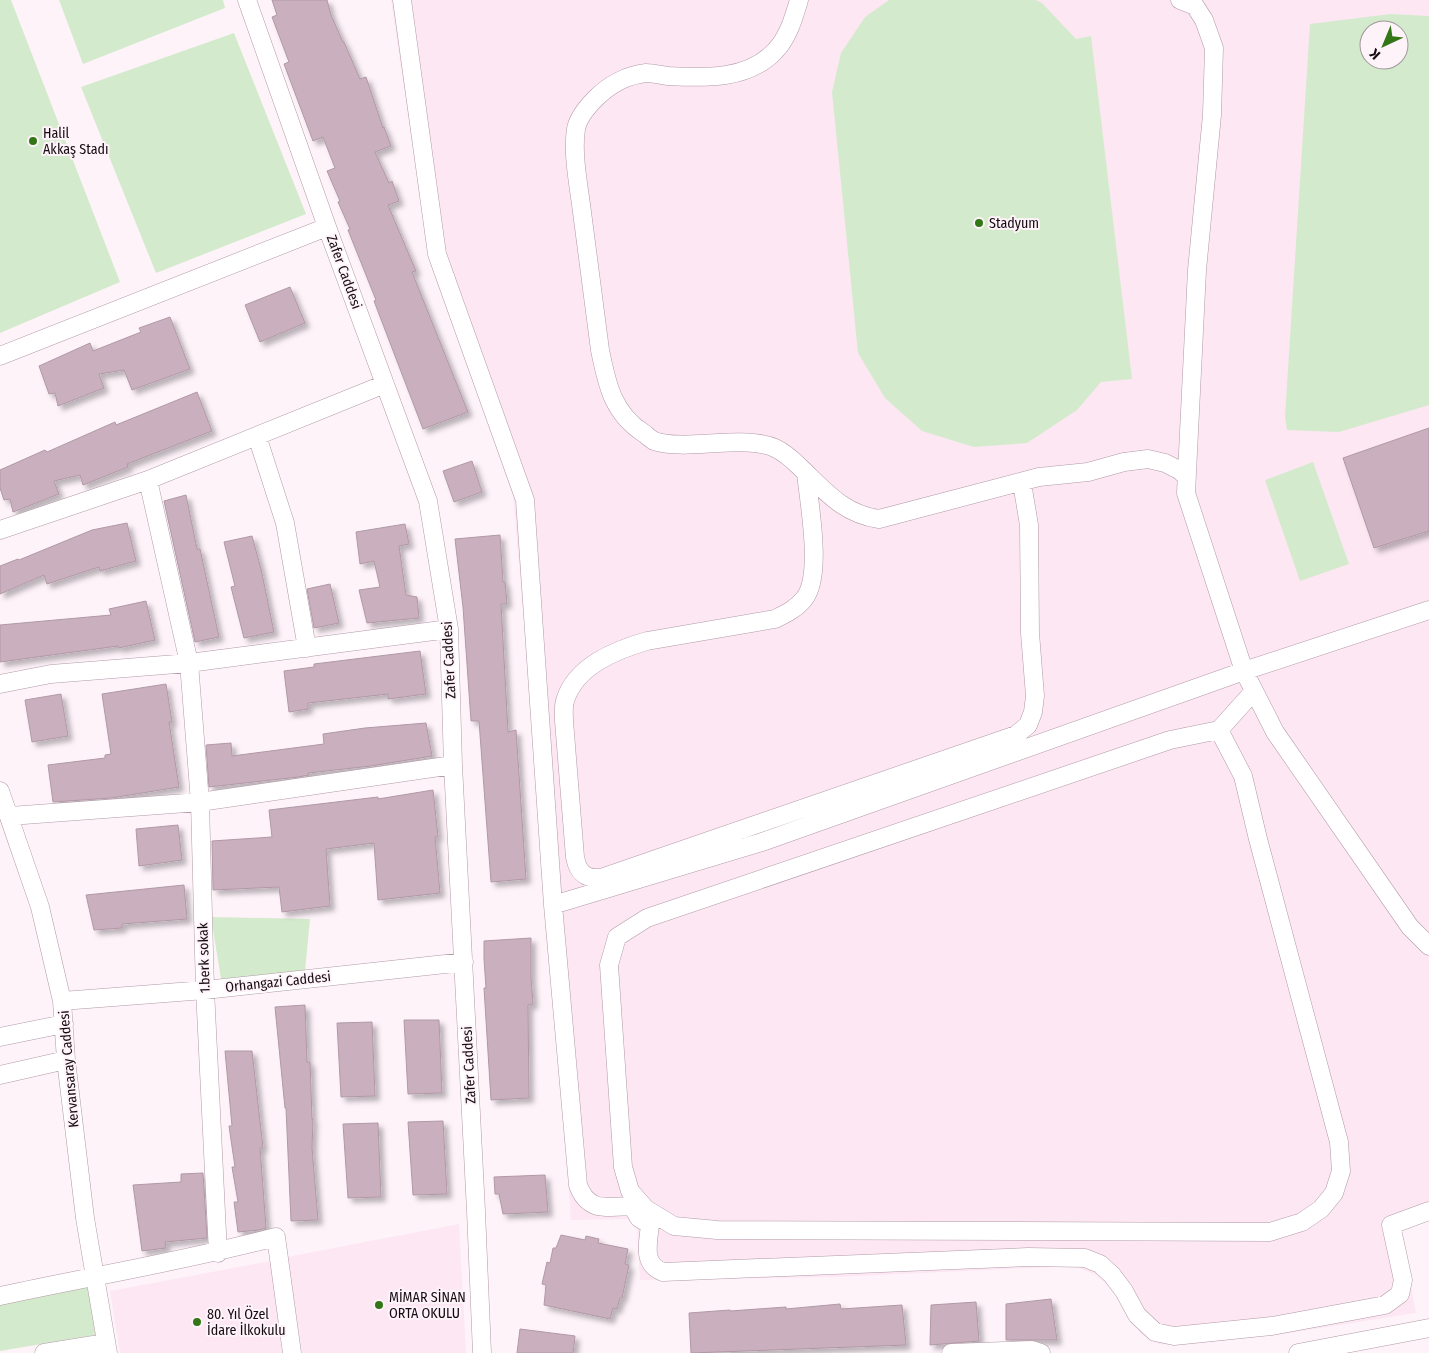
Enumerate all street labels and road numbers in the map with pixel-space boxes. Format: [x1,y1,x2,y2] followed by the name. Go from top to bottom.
[323,233,365,311] street label: Zafer Caddesi
[438,621,460,699] street label: Zafer Caddesi
[194,922,214,994] street label: 1.berk sokak
[224,968,332,996] street label: Orhangazi Caddesi
[55,1010,83,1128] street label: Kervansaray Caddesi
[458,1026,480,1104] street label: Zafer Caddesi

